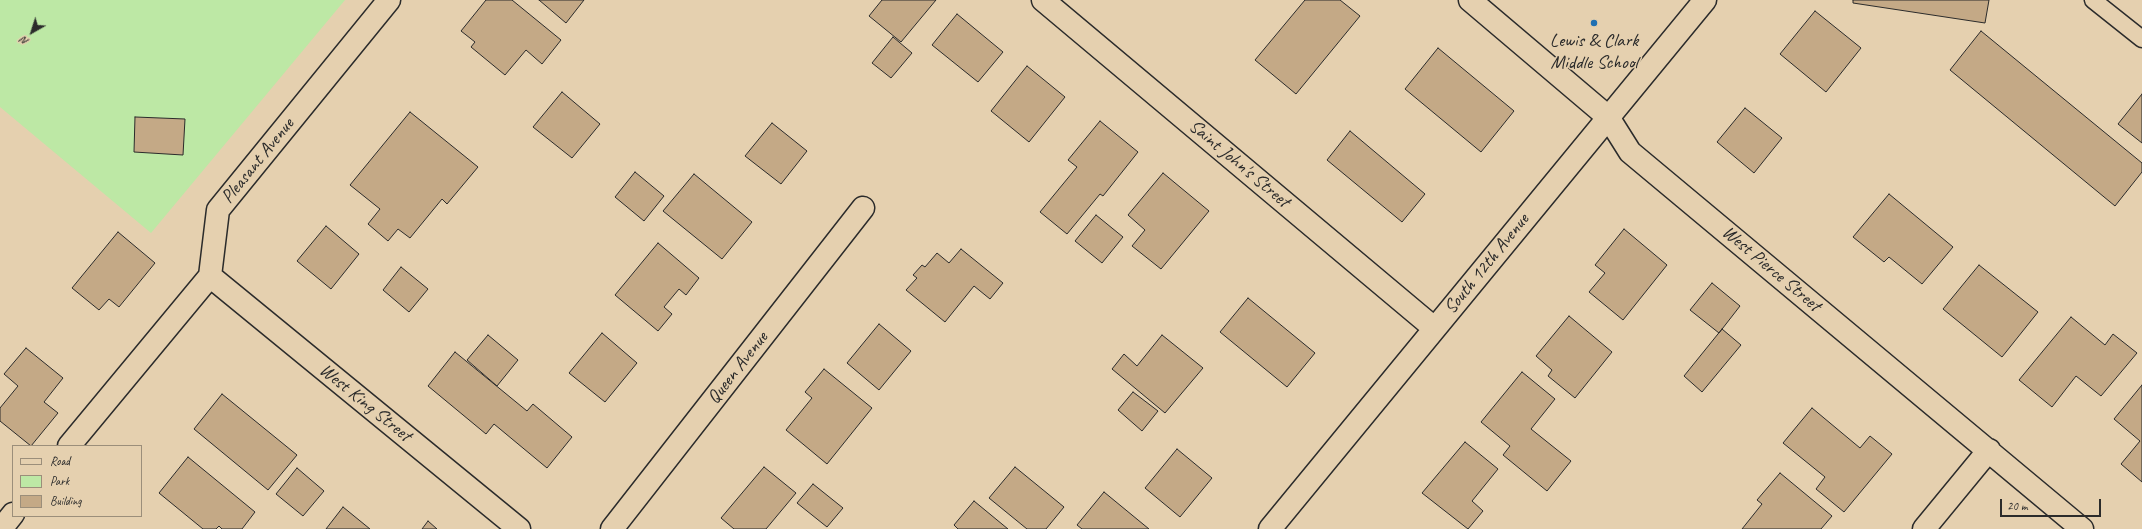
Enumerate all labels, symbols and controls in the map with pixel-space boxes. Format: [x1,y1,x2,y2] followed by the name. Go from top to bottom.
[12,12,52,52] north arrow
[1589,18,1599,28] marker: Lewis & Clark Middle School
[1550,30,1638,74] place label: Lewis & Clark Middle School
[17,34,32,49] text: N
[217,114,299,208] street label: Pleasant Avenue
[1184,115,1294,213] street label: Saint John's Street
[1440,209,1534,319] street label: South 12th Avenue
[1717,221,1825,317] street label: West Pierce Street
[703,327,773,409] street label: Queen Avenue
[314,359,416,447] street label: West King Street
[12,445,142,517] legend
[50,453,70,469] text: Road
[50,473,69,489] text: Park
[2002,491,2103,517] scale bar
[50,493,82,509] text: Building
[2007,498,2027,514] text: 20 m

